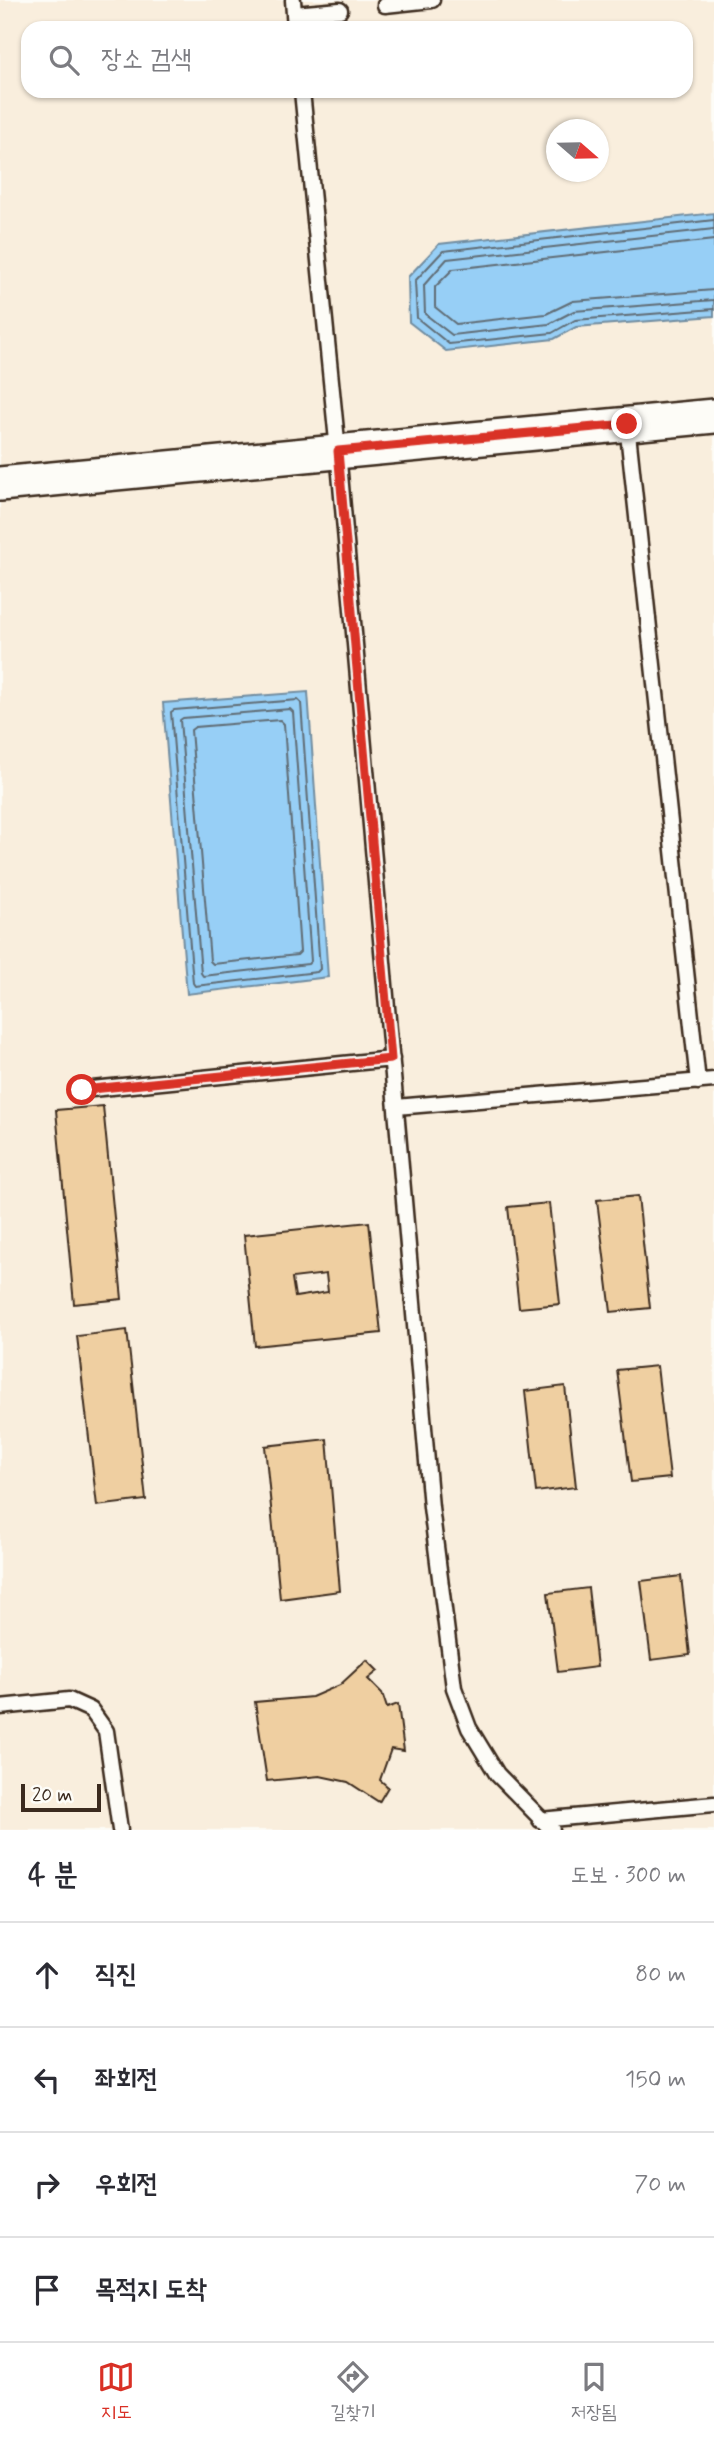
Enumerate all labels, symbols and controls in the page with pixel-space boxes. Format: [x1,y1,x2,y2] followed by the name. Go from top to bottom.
[21,21,693,98] search box
[45,41,83,79] icon: search
[101,43,192,77] text: 장소 검색
[546,119,609,182] north arrow
[611,408,642,439] route end
[66,1074,97,1105] route start
[21,1781,102,1813] scale bar
[32,1783,72,1808] text: 20 m
[28,1856,78,1895] text: 4 분
[571,1861,686,1891] text: 도보 · 300 m
[28,1956,66,1994] icon: ahead
[95,1958,137,1992] text: 직진
[635,1960,686,1990] text: 80 m
[28,2061,66,2099] icon: left
[95,2063,158,2097] text: 좌회전
[625,2065,686,2095] text: 150 m
[28,2166,66,2204] icon: right
[95,2168,158,2202] text: 우회전
[634,2170,686,2200] text: 70 m
[28,2271,66,2309] icon: arrive
[95,2273,207,2307] text: 목적지 도착
[97,2358,135,2425] tab: 지도
[330,2358,376,2425] tab: 길찾기
[571,2358,617,2425] tab: 저장됨

